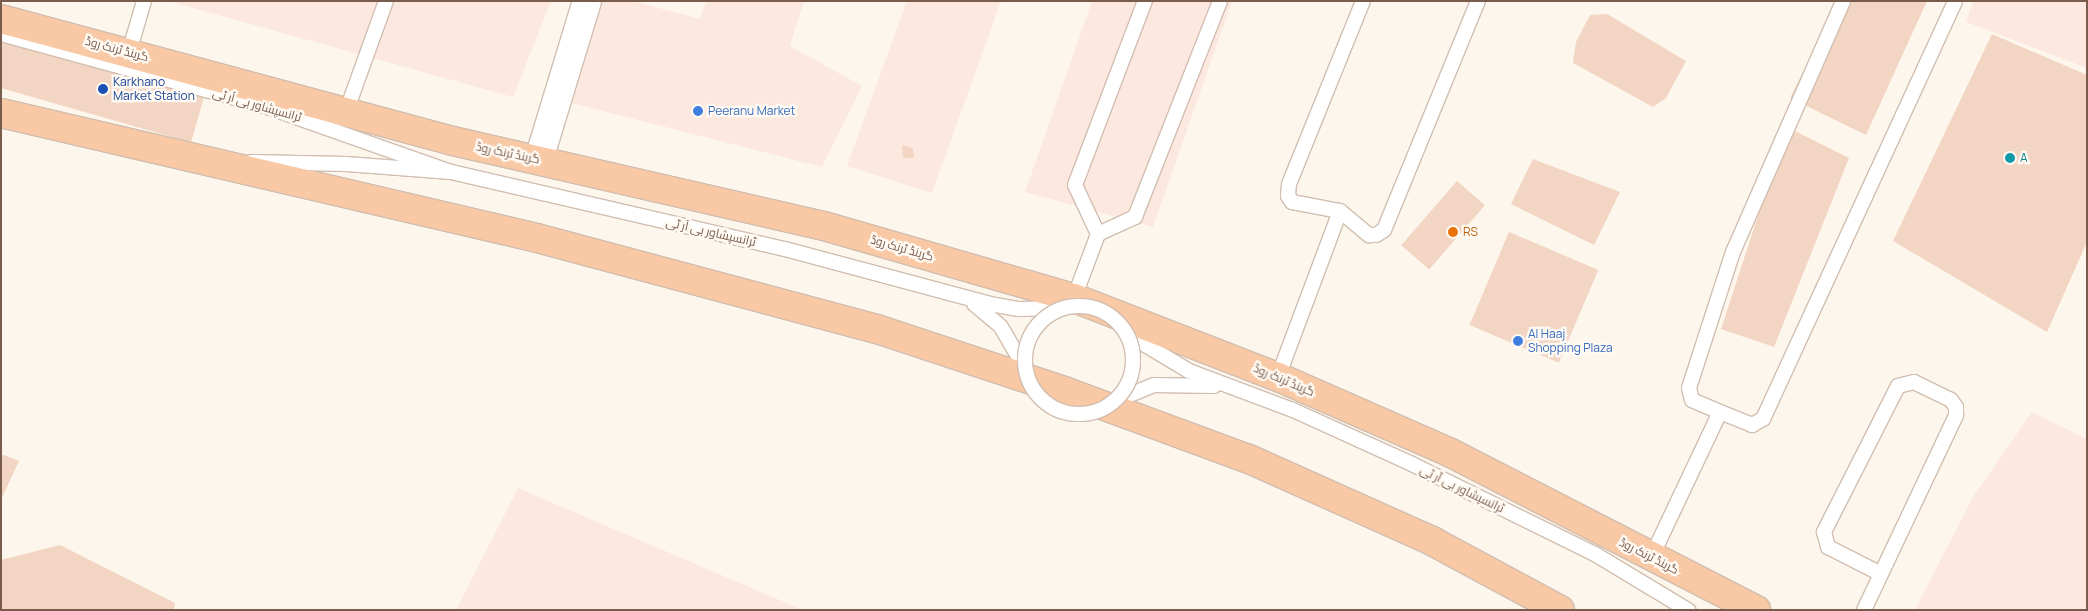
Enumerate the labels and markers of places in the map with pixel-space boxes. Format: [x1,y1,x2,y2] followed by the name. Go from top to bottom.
[113,75,195,103] place label: Karkhano Market Station
[97,83,109,95] marker: Karkhano Market Station
[708,104,795,118] place label: Peeranu Market
[692,105,704,117] marker: Peeranu Market
[2020,151,2028,165] place label: A
[2004,152,2016,164] marker: A
[1463,225,1478,239] place label: RS
[1447,226,1459,238] marker: RS
[1528,327,1613,355] place label: Al Haaj Shopping Plaza
[1512,335,1524,347] marker: Al Haaj Shopping Plaza

